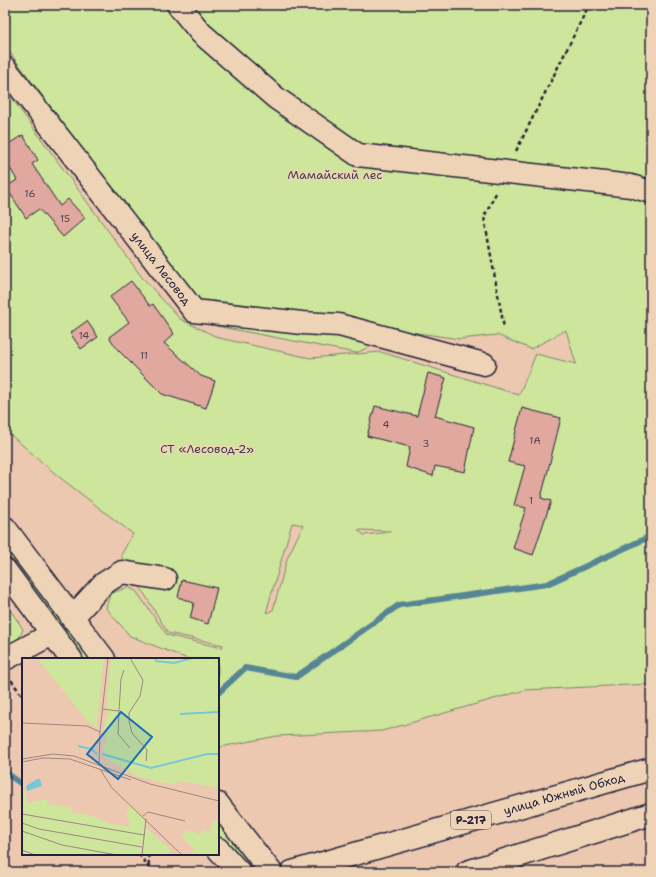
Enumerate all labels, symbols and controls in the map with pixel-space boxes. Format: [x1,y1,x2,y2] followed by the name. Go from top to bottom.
[288,167,382,183] park label: Мамайский лес
[25,187,35,200] house number: 16
[60,212,70,225] house number: 15
[127,229,195,309] street label: улица Лесовод
[79,329,89,342] house number: 14
[140,349,148,362] house number: 11
[383,418,390,431] house number: 4
[529,434,541,447] house number: 1А
[423,437,430,450] house number: 3
[160,441,254,457] park label: СТ «Лесовод-2»
[529,494,533,507] house number: 1
[22,658,219,855] inset map
[502,769,627,819] street label: улица Южный Обход
[451,811,491,829] road number: Р-217

